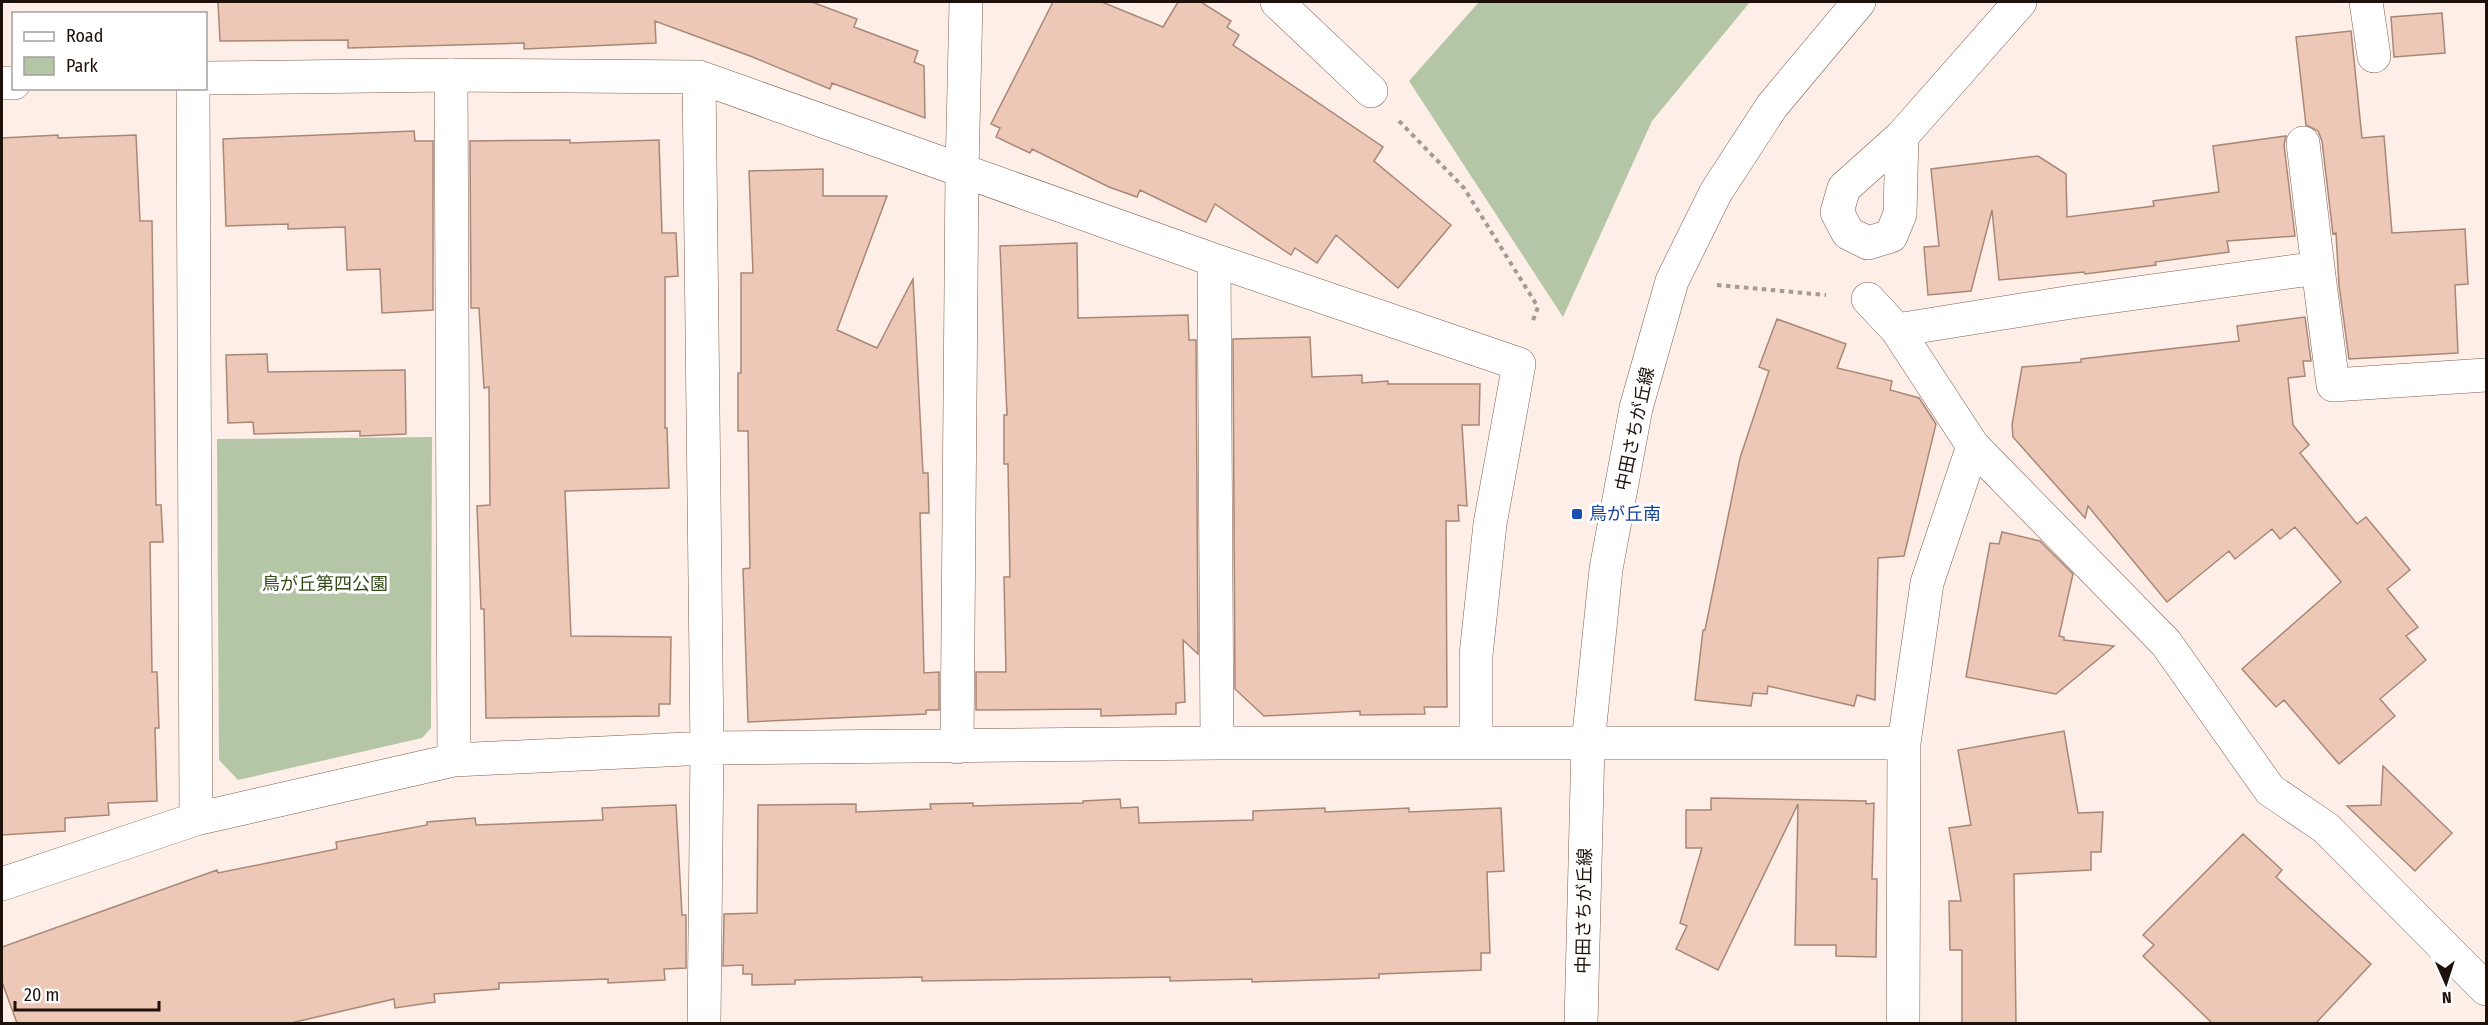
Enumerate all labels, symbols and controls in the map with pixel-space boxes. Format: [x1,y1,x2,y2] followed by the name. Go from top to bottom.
[12,12,207,90] legend
[66,25,103,47] text: Road
[66,55,99,77] text: Park
[1611,365,1659,493] street label: 中田さちが丘線
[1589,503,1661,525] place label: 鳥が丘南
[1570,507,1584,521] marker: 鳥が丘南
[262,573,388,595] park label: 鳥が丘第四公園
[1572,848,1596,974] street label: 中田さちが丘線
[2416,953,2476,1013] north arrow
[15,974,159,1012] scale bar
[24,984,59,1006] text: 20 m
[2441,988,2452,1007] text: N

